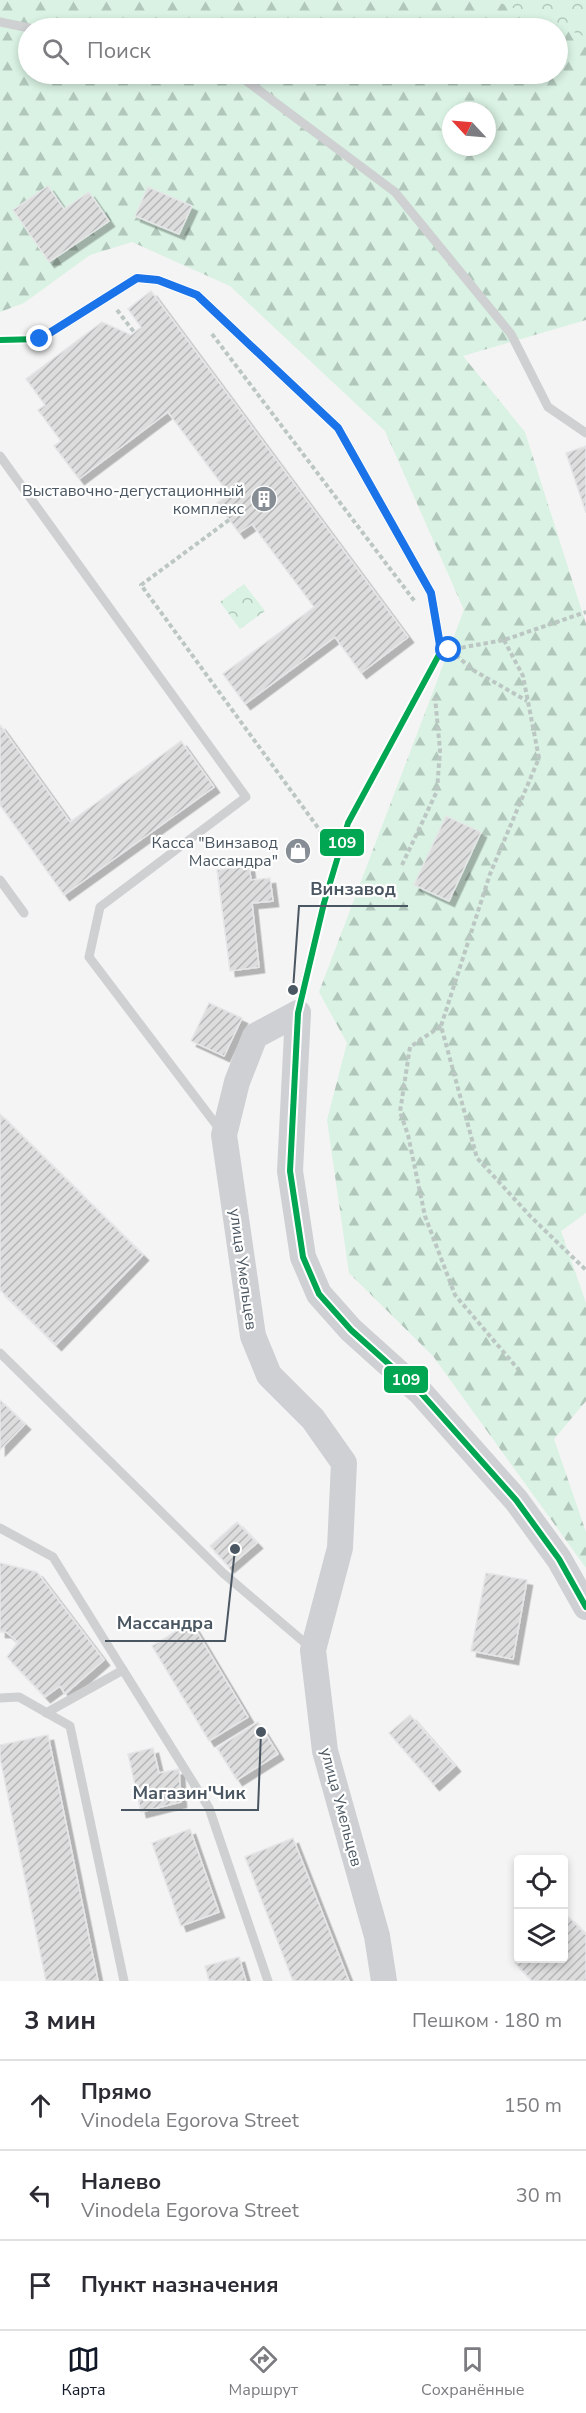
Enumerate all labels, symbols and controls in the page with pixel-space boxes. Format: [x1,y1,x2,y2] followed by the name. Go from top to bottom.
[18,18,568,84] search box
[39,35,72,68] icon: search
[87,36,151,66] text: Поиск
[442,102,496,156] north arrow
[26,325,52,351] route end
[22,480,244,520] place label: Выставочно-дегустационный комплекс
[249,484,279,514] building icon: Выставочно-дегустационный комплекс
[435,636,461,662] route start
[319,828,365,857] line badge: 109
[152,832,279,872] place label: Касса "Винзавод Массандра"
[328,832,356,854] text: 109
[283,836,313,866] shop icon: Касса "Винзавод Массандра"
[299,870,408,906] callout: Винзавод
[310,877,396,901] text: Винзавод
[224,1207,262,1331] street label: улица Умельцев
[383,1365,429,1394] line badge: 109
[392,1369,420,1391] text: 109
[105,1605,225,1641] callout: Массандра
[117,1611,213,1635] text: Массандра
[315,1745,368,1869] street label: улица Умельцев
[121,1774,258,1810] callout: Магазин'Чик
[132,1781,246,1805] text: Магазин'Чик
[514,1855,568,1963] map controls
[514,1855,568,1909] button: locate
[514,1909,568,1963] button: layers
[24,2003,96,2038] text: 3 мин
[412,2007,562,2034] text: Пешком · 180 m
[81,2077,152,2107] text: Прямо
[24,2089,57,2122] icon: ahead
[504,2092,562,2119] text: 150 m
[81,2107,299,2134] text: Vinodela Egorova Street
[81,2167,161,2197] text: Налево
[24,2179,57,2212] icon: left
[516,2182,562,2209] text: 30 m
[81,2197,299,2224] text: Vinodela Egorova Street
[24,2269,57,2302] icon: arrive
[81,2270,279,2300] text: Пункт назначения
[61,2343,106,2401] tab: Карта
[229,2343,298,2401] tab: Маршрут
[421,2343,524,2401] tab: Сохранённые

